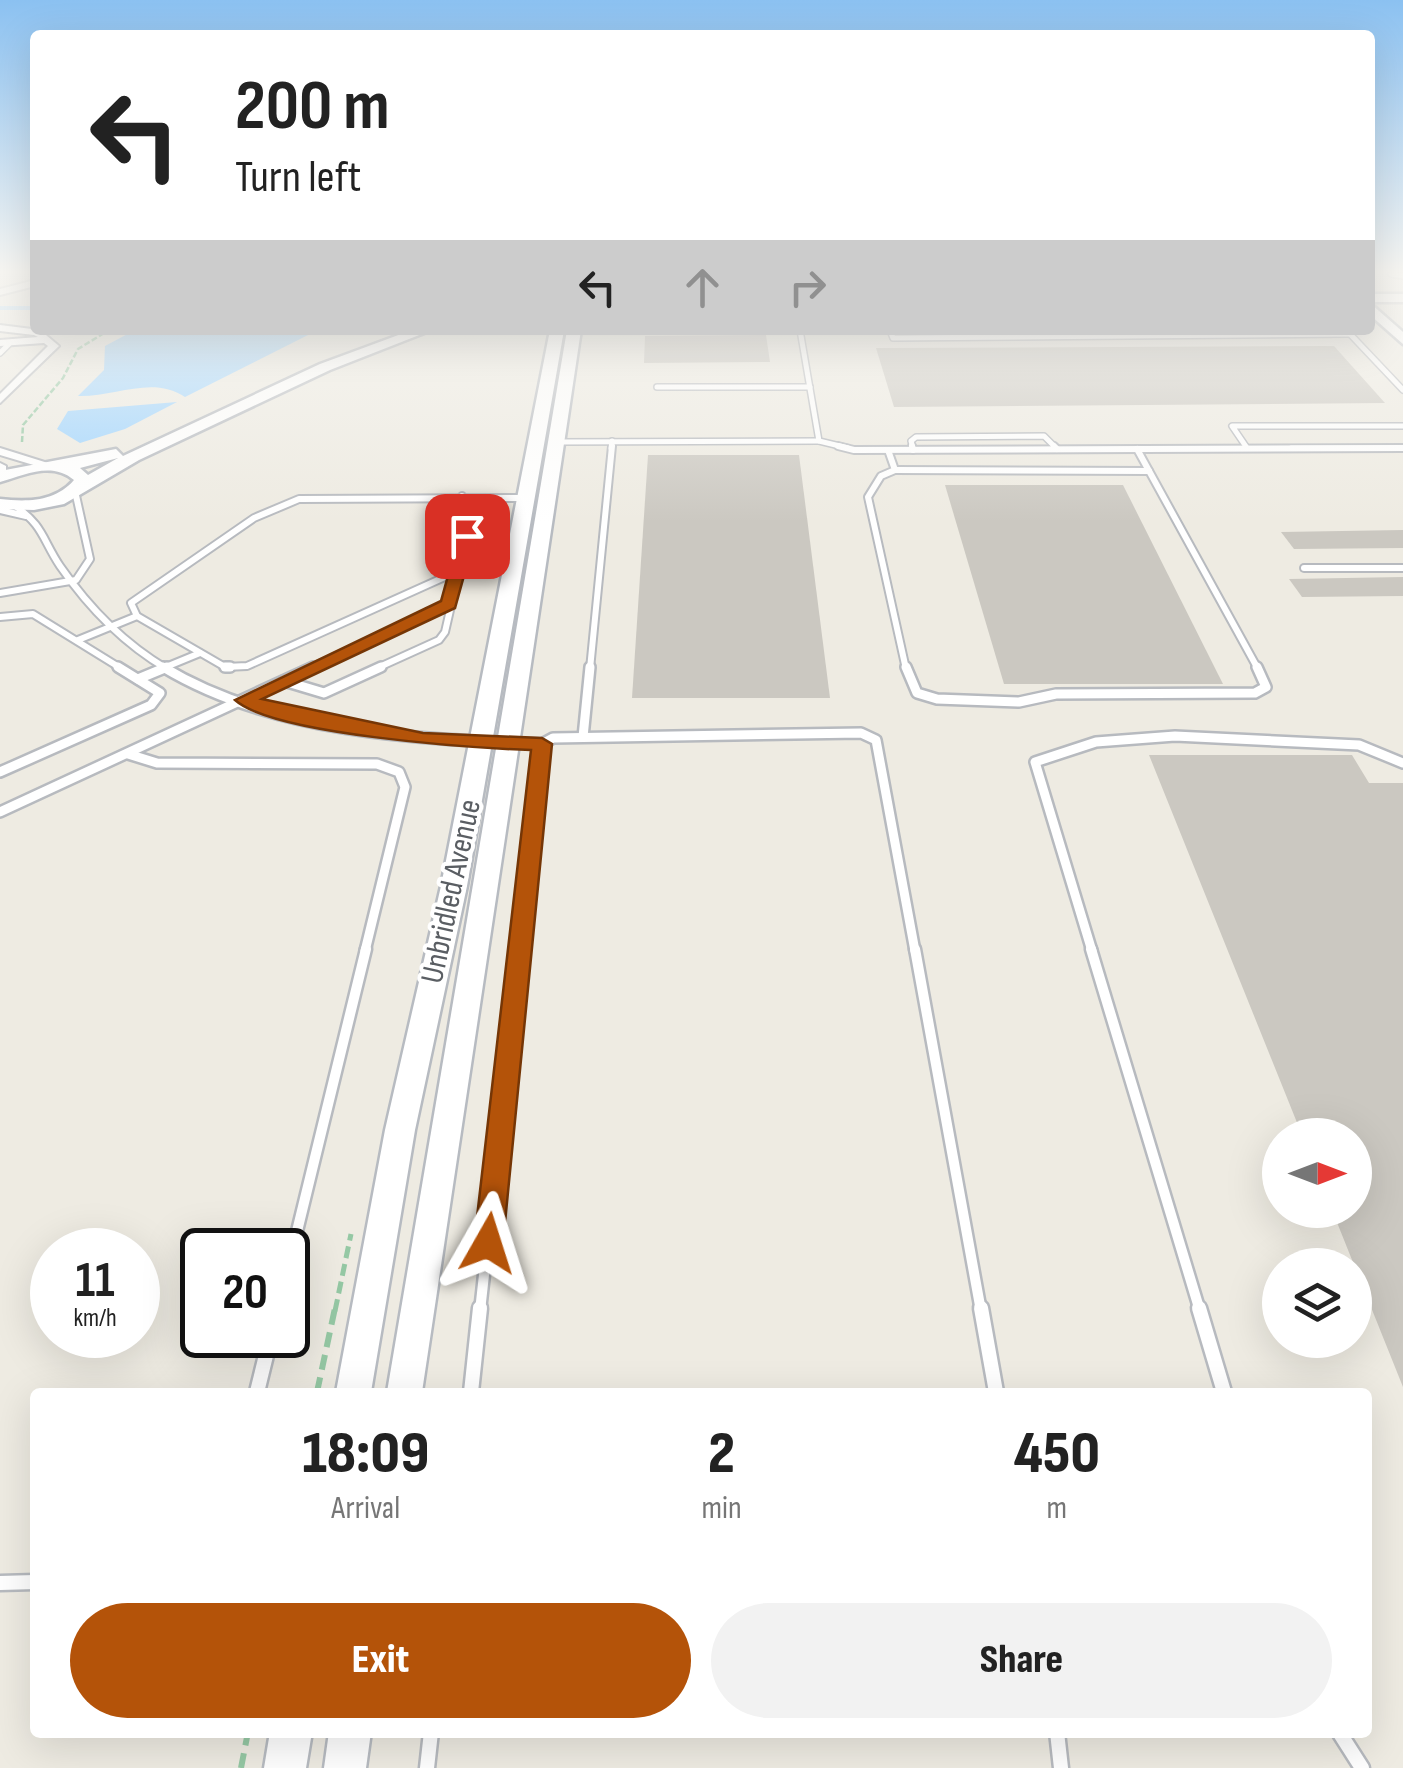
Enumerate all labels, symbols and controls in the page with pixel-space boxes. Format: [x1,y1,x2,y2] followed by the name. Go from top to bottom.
[235,65,390,149] text: 200 m
[70,70,200,200] icon: left
[235,150,361,205] text: Turn left
[570,260,625,315] icon: left
[675,260,730,315] icon: ahead
[780,260,835,315] icon: right
[425,494,510,579] pin
[440,509,495,564] icon: arrive
[413,796,490,987] street label: Unbridled Avenue
[1262,1118,1372,1228] north arrow
[1262,1118,1372,1358] map controls
[436,1191,540,1295] position arrow
[180,1228,310,1358] speed limit sign: 20
[1262,1248,1372,1358] button: layers
[75,1251,115,1311] text: 11
[73,1303,117,1334] text: km/h
[302,1418,429,1490] text: 18:09
[708,1418,735,1490] text: 2
[1014,1418,1100,1490] text: 450
[331,1489,400,1528] text: Arrival
[701,1489,742,1528] text: min
[1047,1489,1067,1528] text: m
[70,1603,691,1718] button: Exit
[711,1603,1332,1718] button: Share

